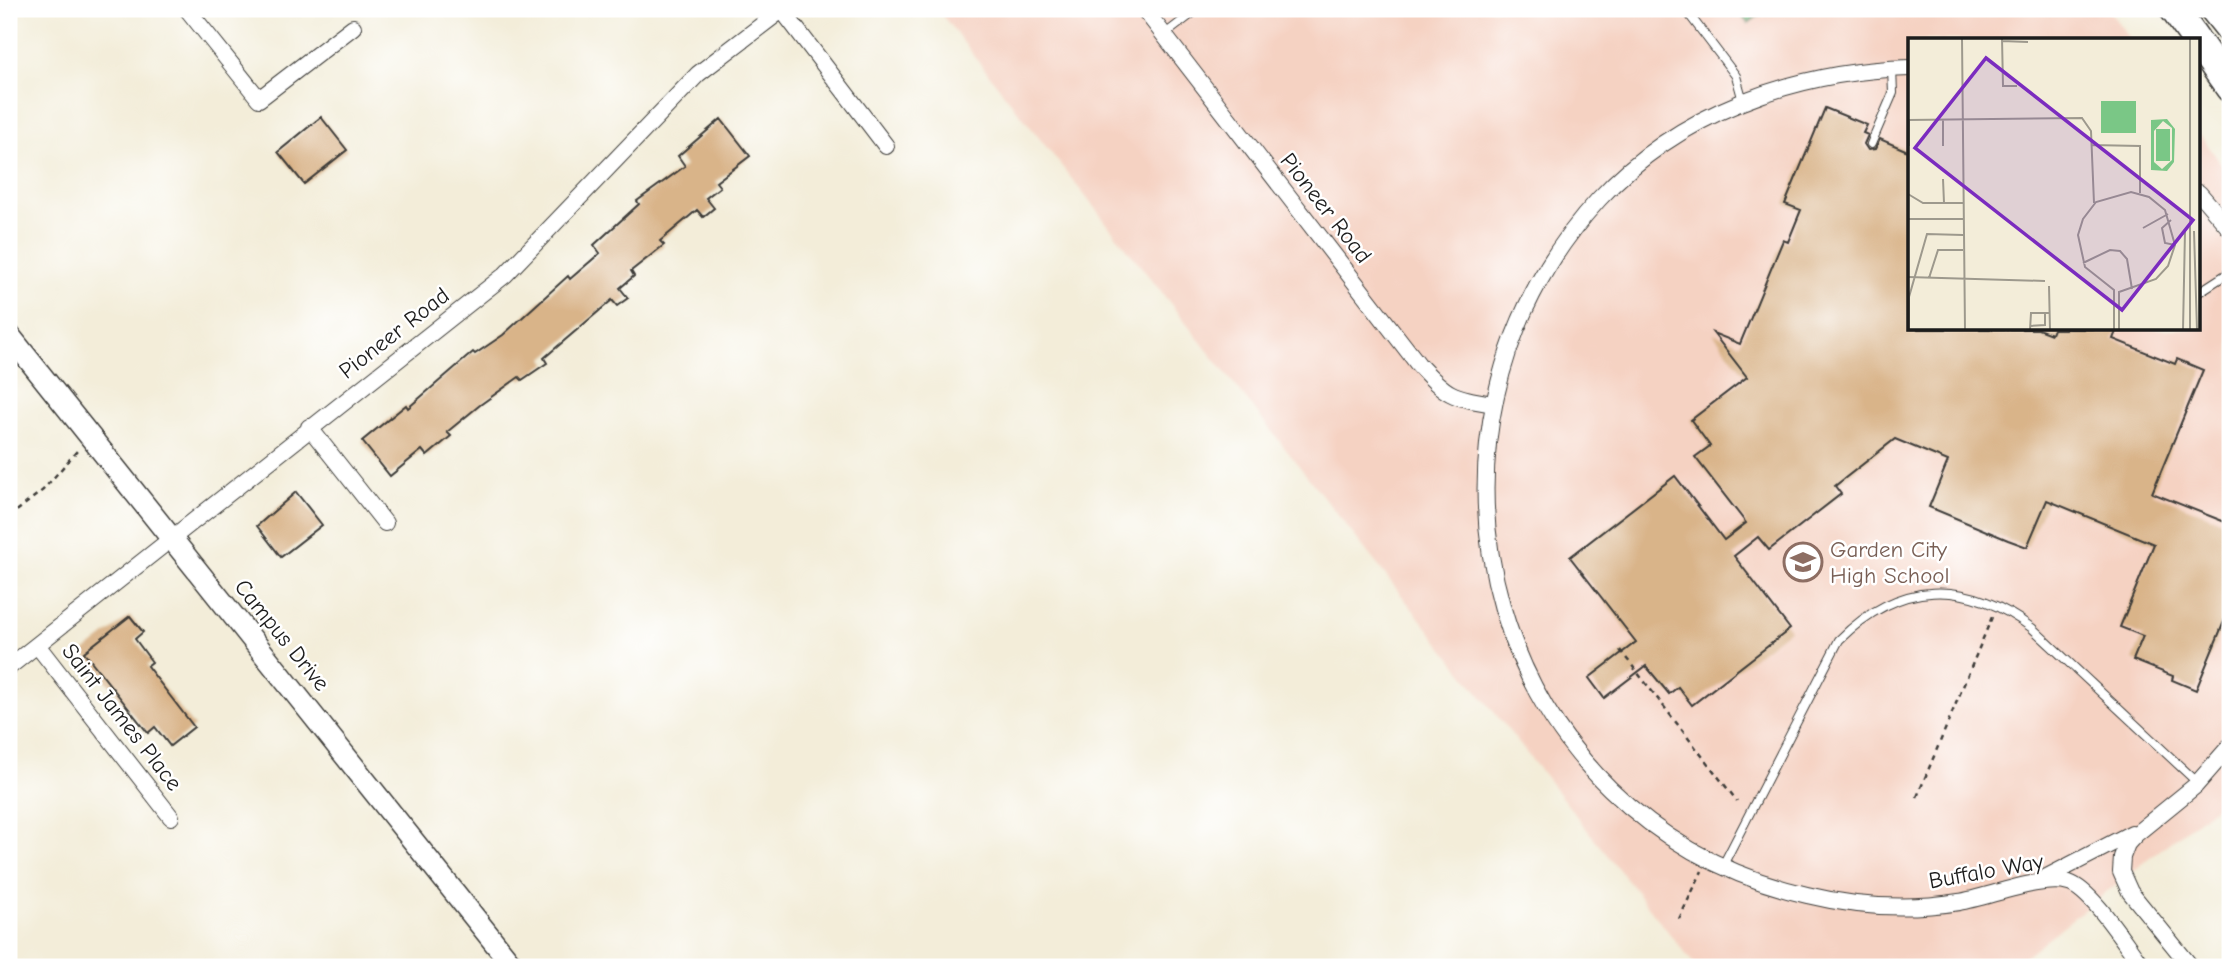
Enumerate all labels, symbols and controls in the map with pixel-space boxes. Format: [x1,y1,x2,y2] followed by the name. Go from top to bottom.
[1908,38,2200,331] inset map
[1275,147,1377,269] street label: Pioneer Road
[333,282,455,384] street label: Pioneer Road
[1830,536,1950,589] place label: Garden City High School
[1782,541,1824,583] school or university icon: Garden City High School
[229,574,335,696] street label: Campus Drive
[56,638,188,796] street label: Saint James Place
[1927,848,2046,894] street label: Buffalo Way

